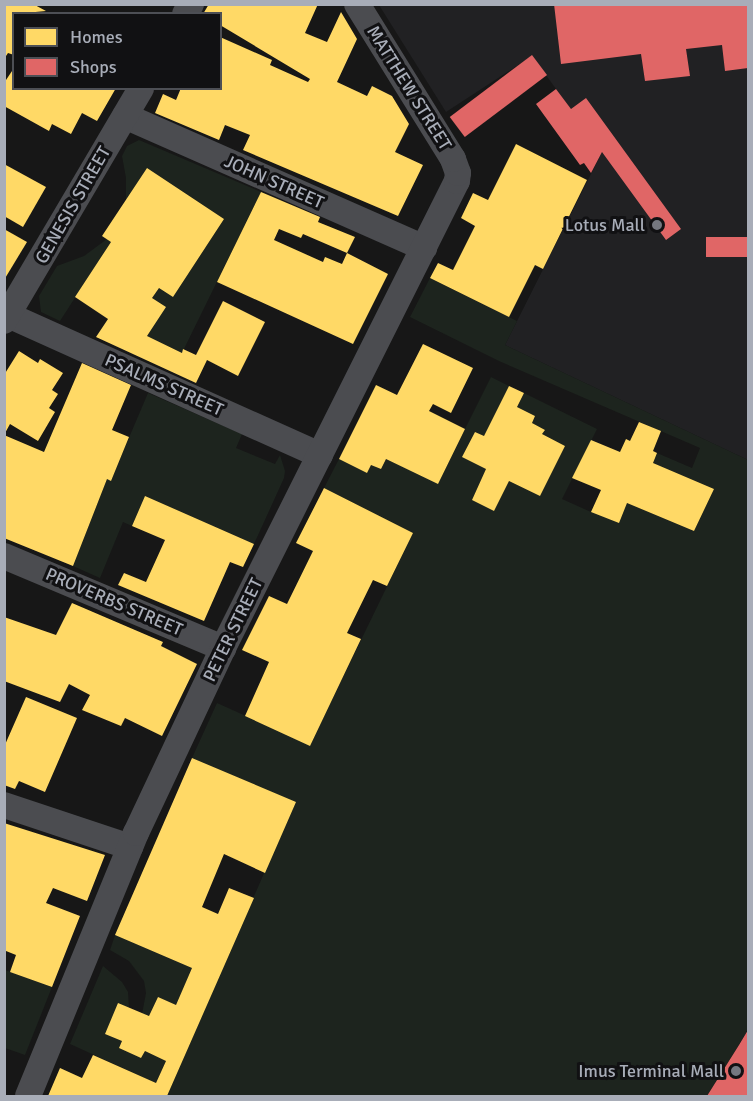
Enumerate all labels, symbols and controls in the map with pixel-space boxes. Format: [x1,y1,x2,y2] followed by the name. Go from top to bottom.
[12,12,222,90] legend
[362,22,456,154] street label: MATTHEW STREET
[70,26,123,48] text: Homes
[70,56,117,78] text: Shops
[31,143,115,267] street label: GENESIS STREET
[221,150,327,214] street label: JOHN STREET
[565,214,645,236] place label: Lotus Mall
[650,218,664,232] marker: Lotus Mall
[101,349,227,421] street label: PSALMS STREET
[42,563,186,641] street label: PROVERBS STREET
[199,575,267,685] street label: PETER STREET
[578,1060,724,1082] place label: Imus Terminal Mall
[729,1064,743,1078] marker: Imus Terminal Mall

